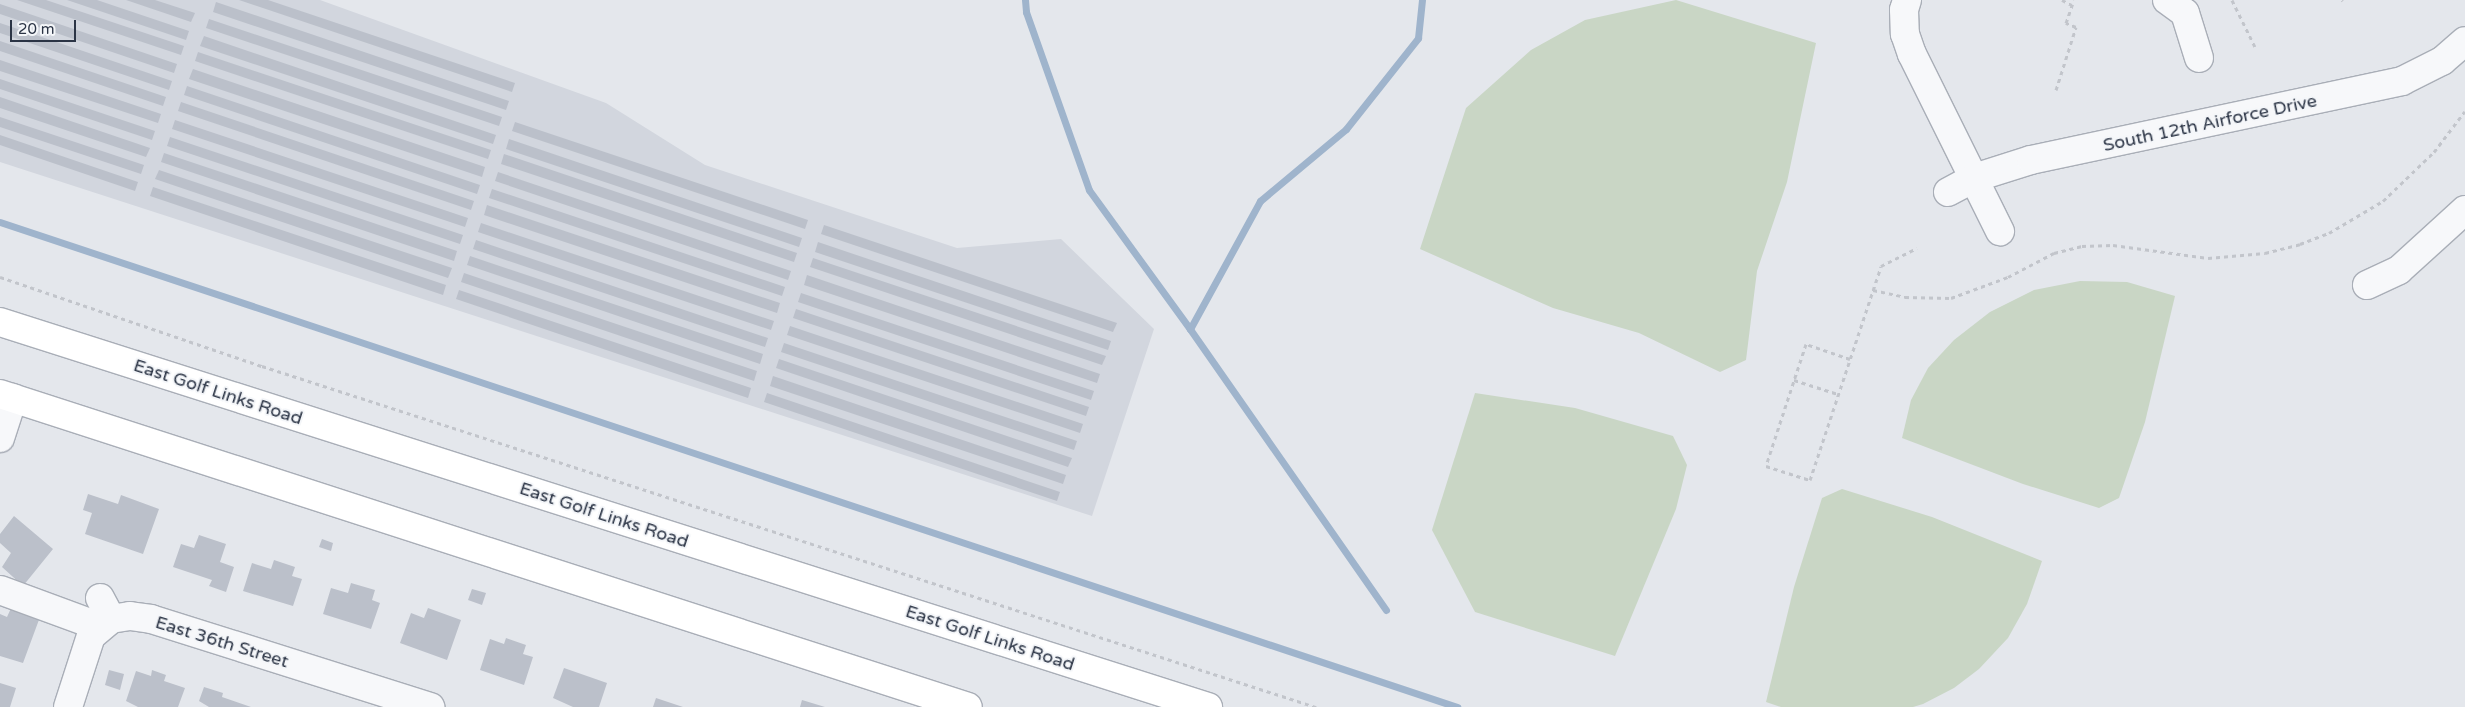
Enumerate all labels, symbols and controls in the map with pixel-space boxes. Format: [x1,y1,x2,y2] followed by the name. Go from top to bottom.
[12,10,79,42] scale bar
[18,20,55,38] text: 20 m
[2101,90,2319,156] street label: South 12th Airforce Drive
[131,354,305,430] street label: East Golf Links Road
[517,477,691,553] street label: East Golf Links Road
[903,600,1077,676] street label: East Golf Links Road
[153,611,291,673] street label: East 36th Street

